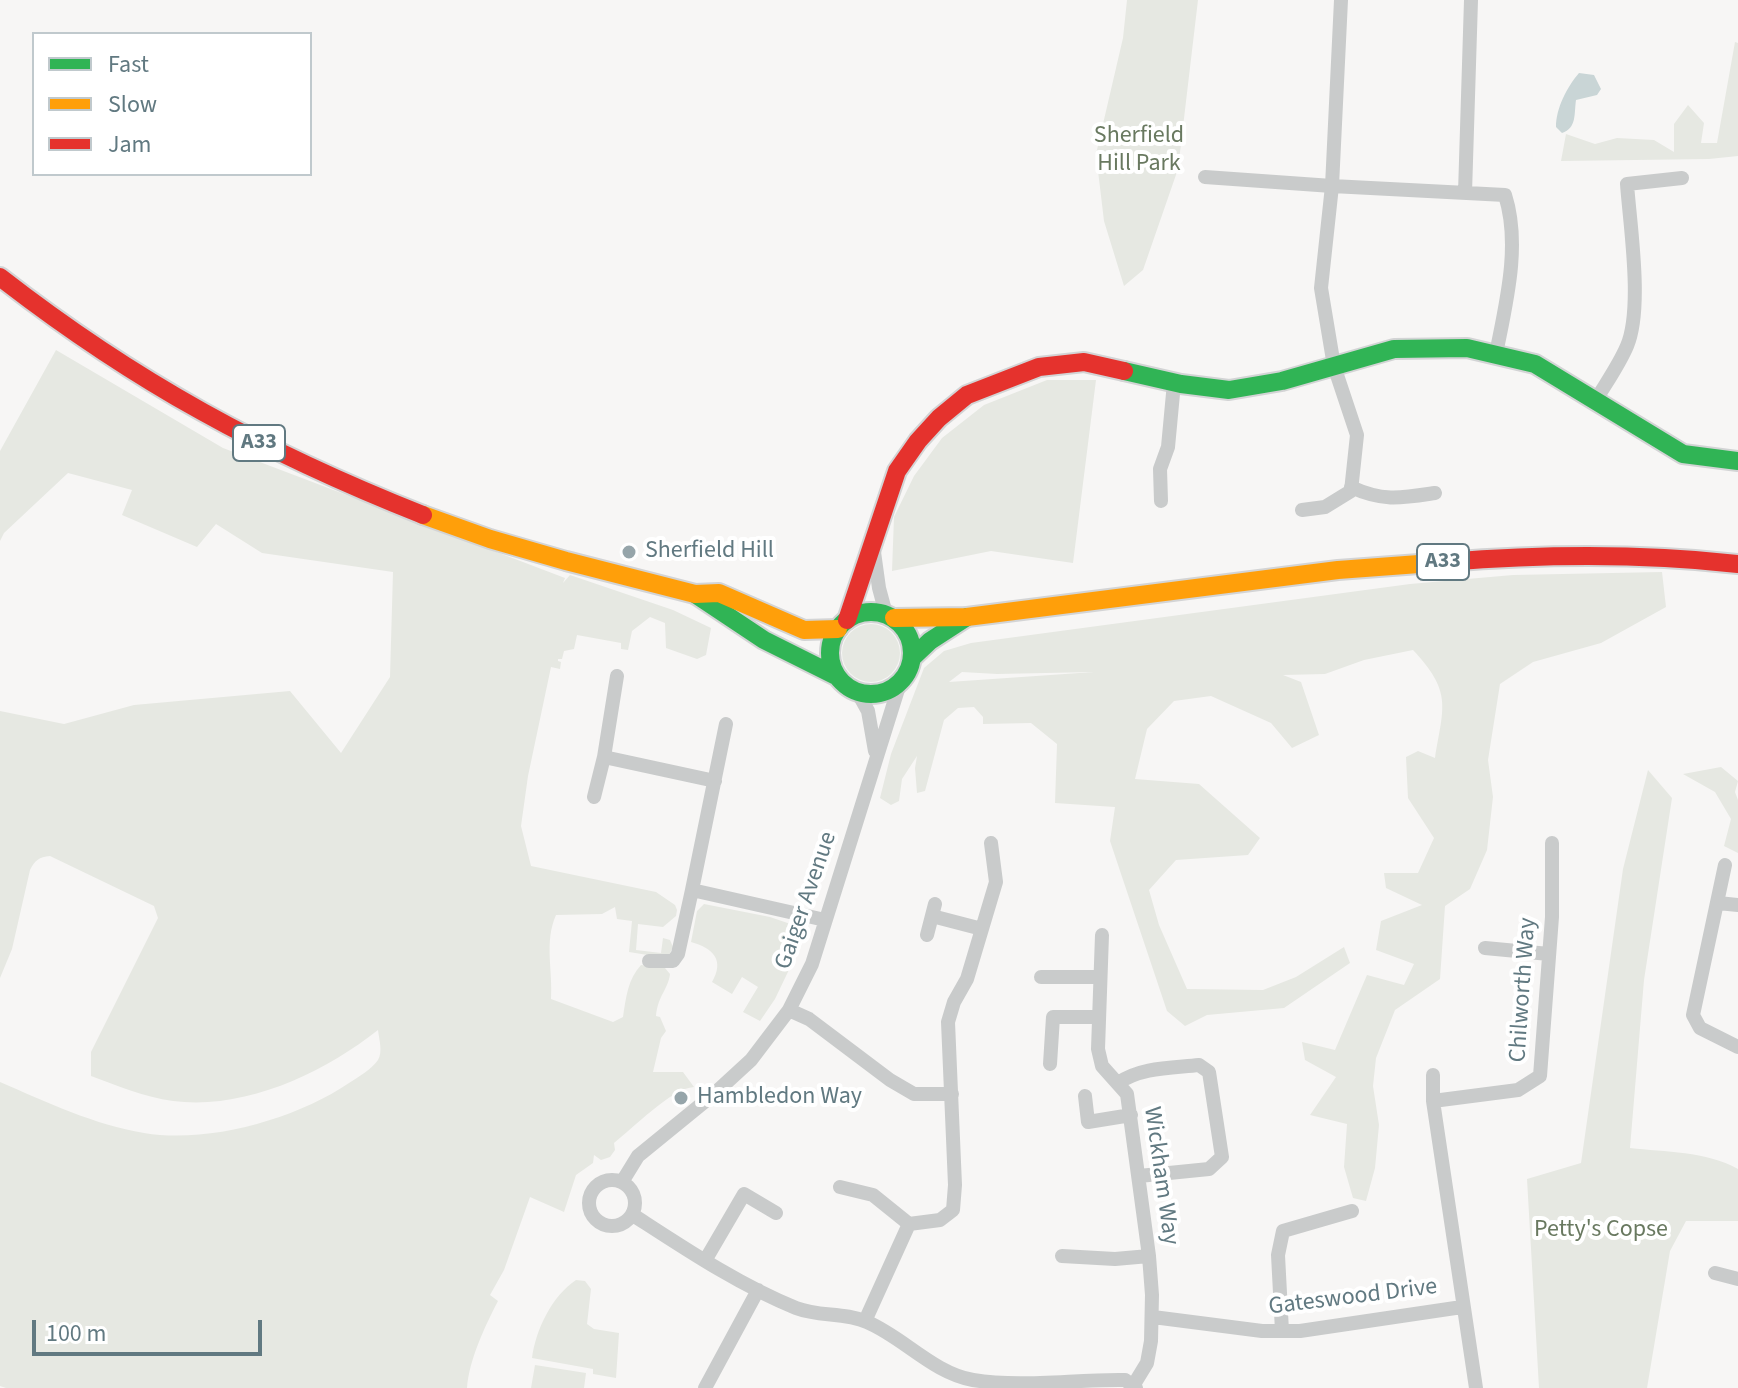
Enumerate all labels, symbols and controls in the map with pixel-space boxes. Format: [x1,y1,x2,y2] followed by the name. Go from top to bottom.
[32,32,312,176] legend
[108,47,149,82] text: Fast
[108,87,157,122] text: Slow
[1094,123,1184,179] park label: Sherfield Hill Park
[108,127,152,162] text: Jam
[233,425,285,461] road number: A33
[645,538,774,566] place label: Sherfield Hill
[620,543,638,561] marker: Sherfield Hill
[1417,544,1469,580] road number: A33
[770,828,844,974] street label: Gaiger Avenue
[1505,917,1543,1063] street label: Chilworth Way
[697,1084,862,1112] place label: Hambledon Way
[672,1089,690,1107] marker: Hambledon Way
[1136,1105,1184,1247] street label: Wickham Way
[1534,1217,1668,1245] park label: Petty's Copse
[1267,1273,1439,1323] street label: Gateswood Drive
[36,1304,266,1354] scale bar
[46,1316,106,1351] text: 100 m

